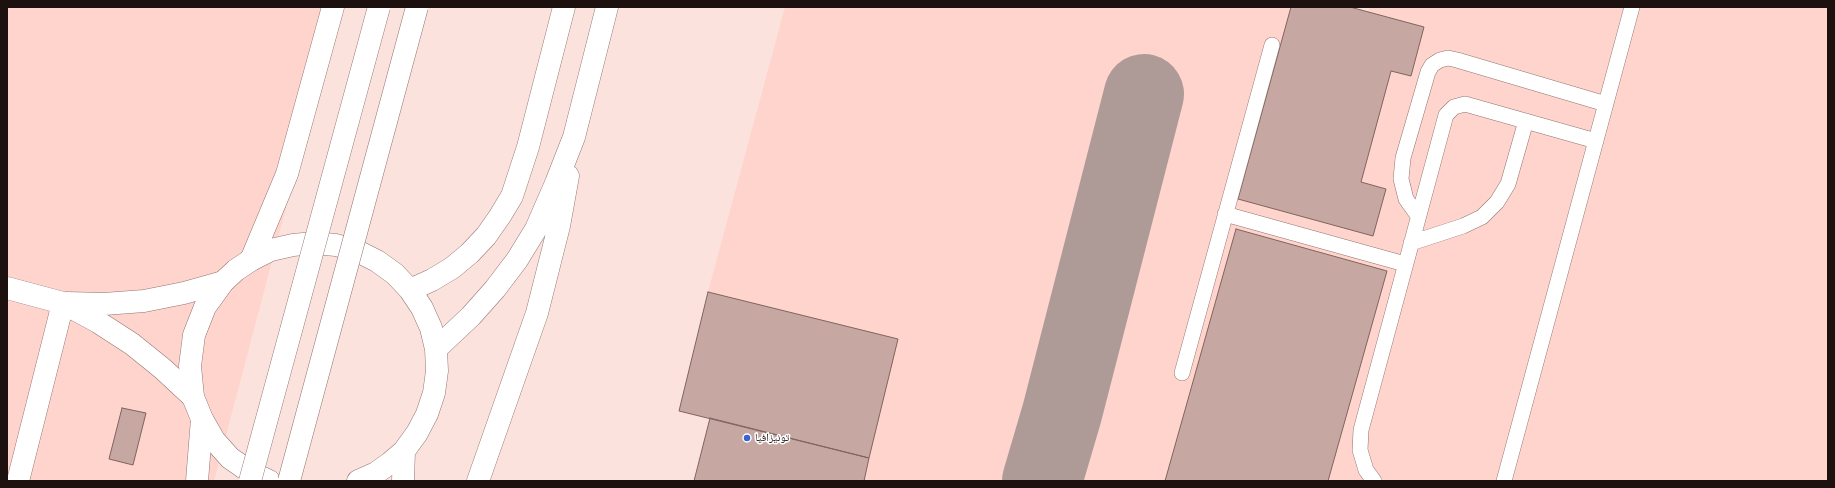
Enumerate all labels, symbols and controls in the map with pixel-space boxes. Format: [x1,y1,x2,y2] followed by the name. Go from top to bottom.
[755,431,789,445] place label: تونيزافيا
[742,433,752,443] marker: تونيزافيا

